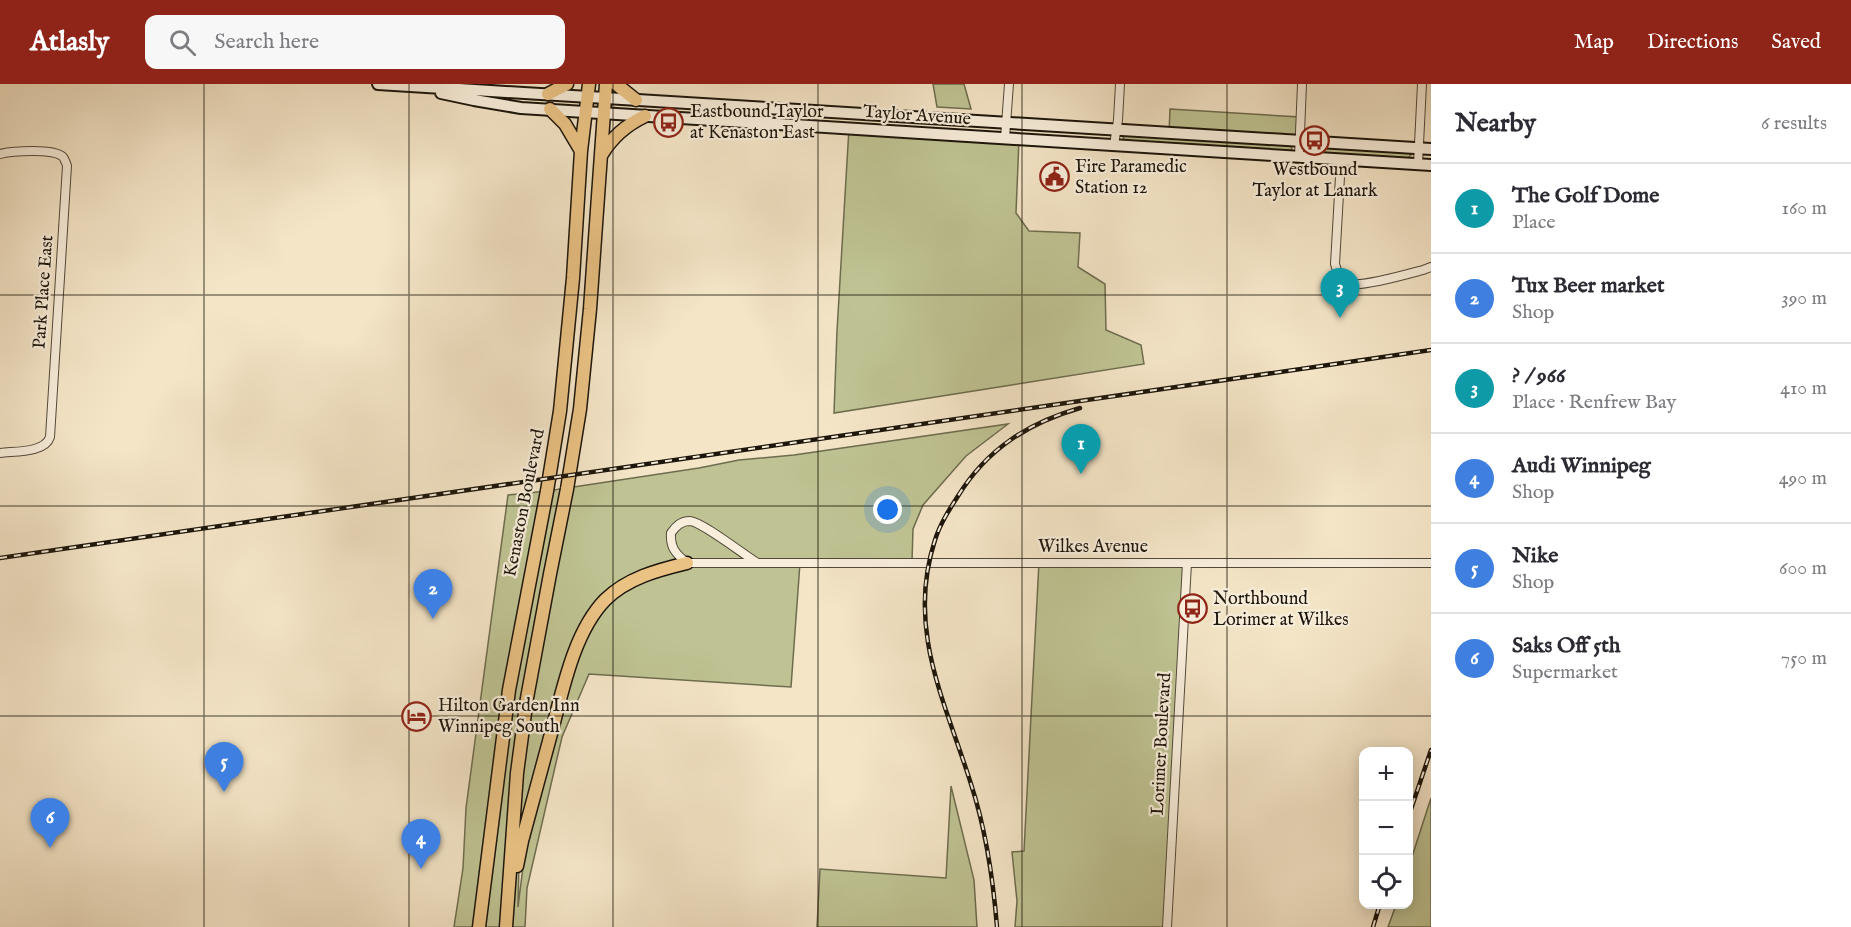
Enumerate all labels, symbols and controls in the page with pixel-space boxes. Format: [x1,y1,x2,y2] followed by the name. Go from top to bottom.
[145,15,565,69] search box
[30,25,109,60] text: Atlasly
[166,26,199,59] icon: search
[214,28,319,56] text: Search here
[1574,29,1614,56] text: Map
[1647,29,1738,56] text: Directions
[1771,29,1821,56] text: Saved
[690,101,824,145] place label: Eastbound Taylor at Kenaston East
[862,101,972,131] street label: Taylor Avenue
[653,106,685,138] bus stop icon: Eastbound Taylor at Kenaston East
[1455,107,1536,140] text: Nearby
[1761,111,1827,136] text: 6 results
[1299,125,1331,157] bus stop icon: Westbound Taylor at Lanark
[1075,156,1187,200] place label: Fire Paramedic Station 12
[1252,159,1378,203] place label: Westbound Taylor at Lanark
[1038,161,1070,193] public building icon: Fire Paramedic Station 12
[1512,182,1659,210] text: The Golf Dome
[1471,196,1478,221] text: 1
[1781,196,1827,221] text: 160 m
[1512,210,1555,235] text: Place
[29,234,59,350] street label: Park Place East
[1320,268,1360,318] pin: 3
[1512,272,1664,300] text: Tux Beer market
[1470,286,1479,311] text: 2
[1781,286,1827,311] text: 390 m
[1512,300,1554,325] text: Shop
[1512,362,1565,390] text: ? / 966
[1471,376,1478,401] text: 3
[1780,376,1827,401] text: 410 m
[1512,390,1676,415] text: Place · Renfrew Bay
[1062,424,1100,474] pin: 1
[499,427,551,579] street label: Kenaston Boulevard
[1512,452,1651,480] text: Audi Winnipeg
[1470,466,1479,491] text: 4
[1779,466,1827,491] text: 490 m
[1512,480,1554,505] text: Shop
[873,495,902,524] your location
[1038,536,1148,559] street label: Wilkes Avenue
[1512,542,1558,570] text: Nike
[1471,556,1478,581] text: 5
[1779,556,1827,581] text: 600 m
[414,570,452,619] pin: 2
[1512,570,1554,595] text: Shop
[1213,588,1349,632] place label: Northbound Lorimer at Wilkes
[1176,593,1208,625] bus stop icon: Northbound Lorimer at Wilkes
[1512,632,1620,660] text: Saks Off 5th
[1470,646,1479,671] text: 6
[1781,646,1827,671] text: 750 m
[1512,660,1618,685] text: Supermarket
[1147,672,1177,816] street label: Lorimer Boulevard
[438,695,580,739] place label: Hilton Garden Inn Winnipeg South
[401,700,433,732] hotel icon: Hilton Garden Inn Winnipeg South
[204,742,244,792] pin: 5
[1359,747,1413,909] map controls
[1359,747,1413,801] button: +
[31,798,70,848] pin: 6
[1359,801,1413,855] button: −
[402,820,440,869] pin: 4
[1359,855,1413,909] button: locate

